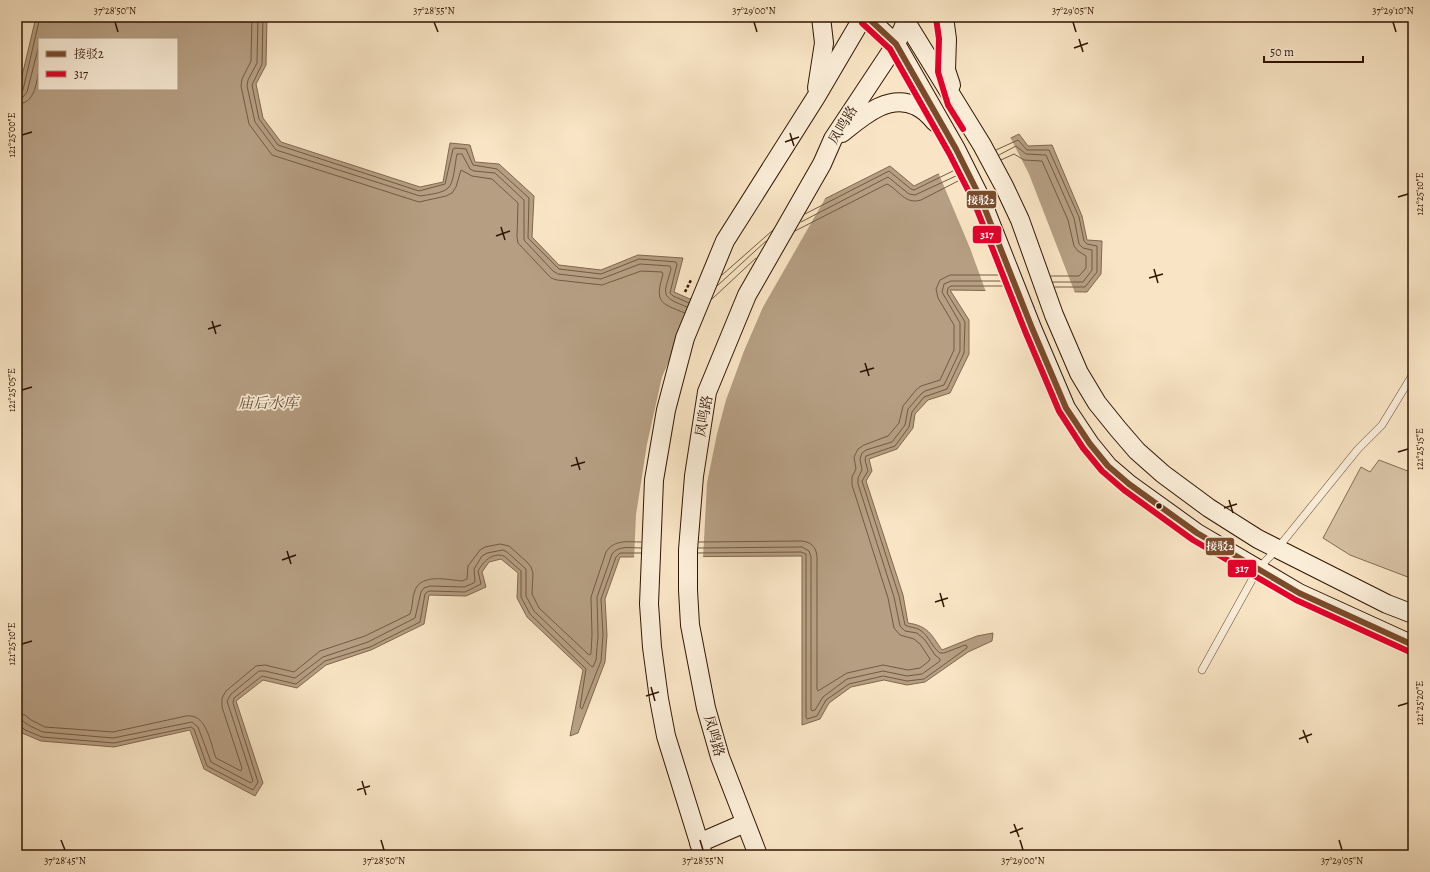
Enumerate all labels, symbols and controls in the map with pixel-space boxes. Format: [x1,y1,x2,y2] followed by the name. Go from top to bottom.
[94,4,136,17] text: 37°28'50"N
[413,4,455,17] text: 37°28'55"N
[732,4,776,17] text: 37°29'00"N
[1052,4,1094,17] text: 37°29'05"N
[1372,4,1414,17] text: 37°29'10"N
[38,38,178,90] legend
[1264,38,1363,64] scale bar
[1270,44,1294,60] text: 50 m
[74,46,104,62] text: 接驳2
[74,66,89,82] text: 317
[824,102,862,148] street label: 凤鸣路
[5,112,18,157] text: 121°25'00"E
[1413,172,1426,216] text: 121°25'10"E
[966,190,997,209] line badge: 接驳2
[967,193,995,208] text: 接驳2
[972,225,1002,244] line badge: 317
[980,227,994,242] text: 317
[5,368,18,412] text: 121°25'05"E
[238,393,301,413] water label: 庙后水库
[691,394,717,438] street label: 凤鸣路
[1413,428,1426,470] text: 121°25'15"E
[1154,501,1164,511] unlabelled marker
[1205,537,1235,556] line badge: 接驳2
[1206,539,1234,554] text: 接驳2
[1227,559,1257,578] line badge: 317
[1235,561,1249,576] text: 317
[5,622,18,666] text: 121°25'10"E
[1413,681,1426,725] text: 121°25'20"E
[699,713,729,759] street label: 凤鸣路
[44,854,86,867] text: 37°28'45"N
[363,854,405,867] text: 37°28'50"N
[682,854,724,867] text: 37°28'55"N
[1001,854,1045,867] text: 37°29'00"N
[1321,854,1363,867] text: 37°29'05"N

